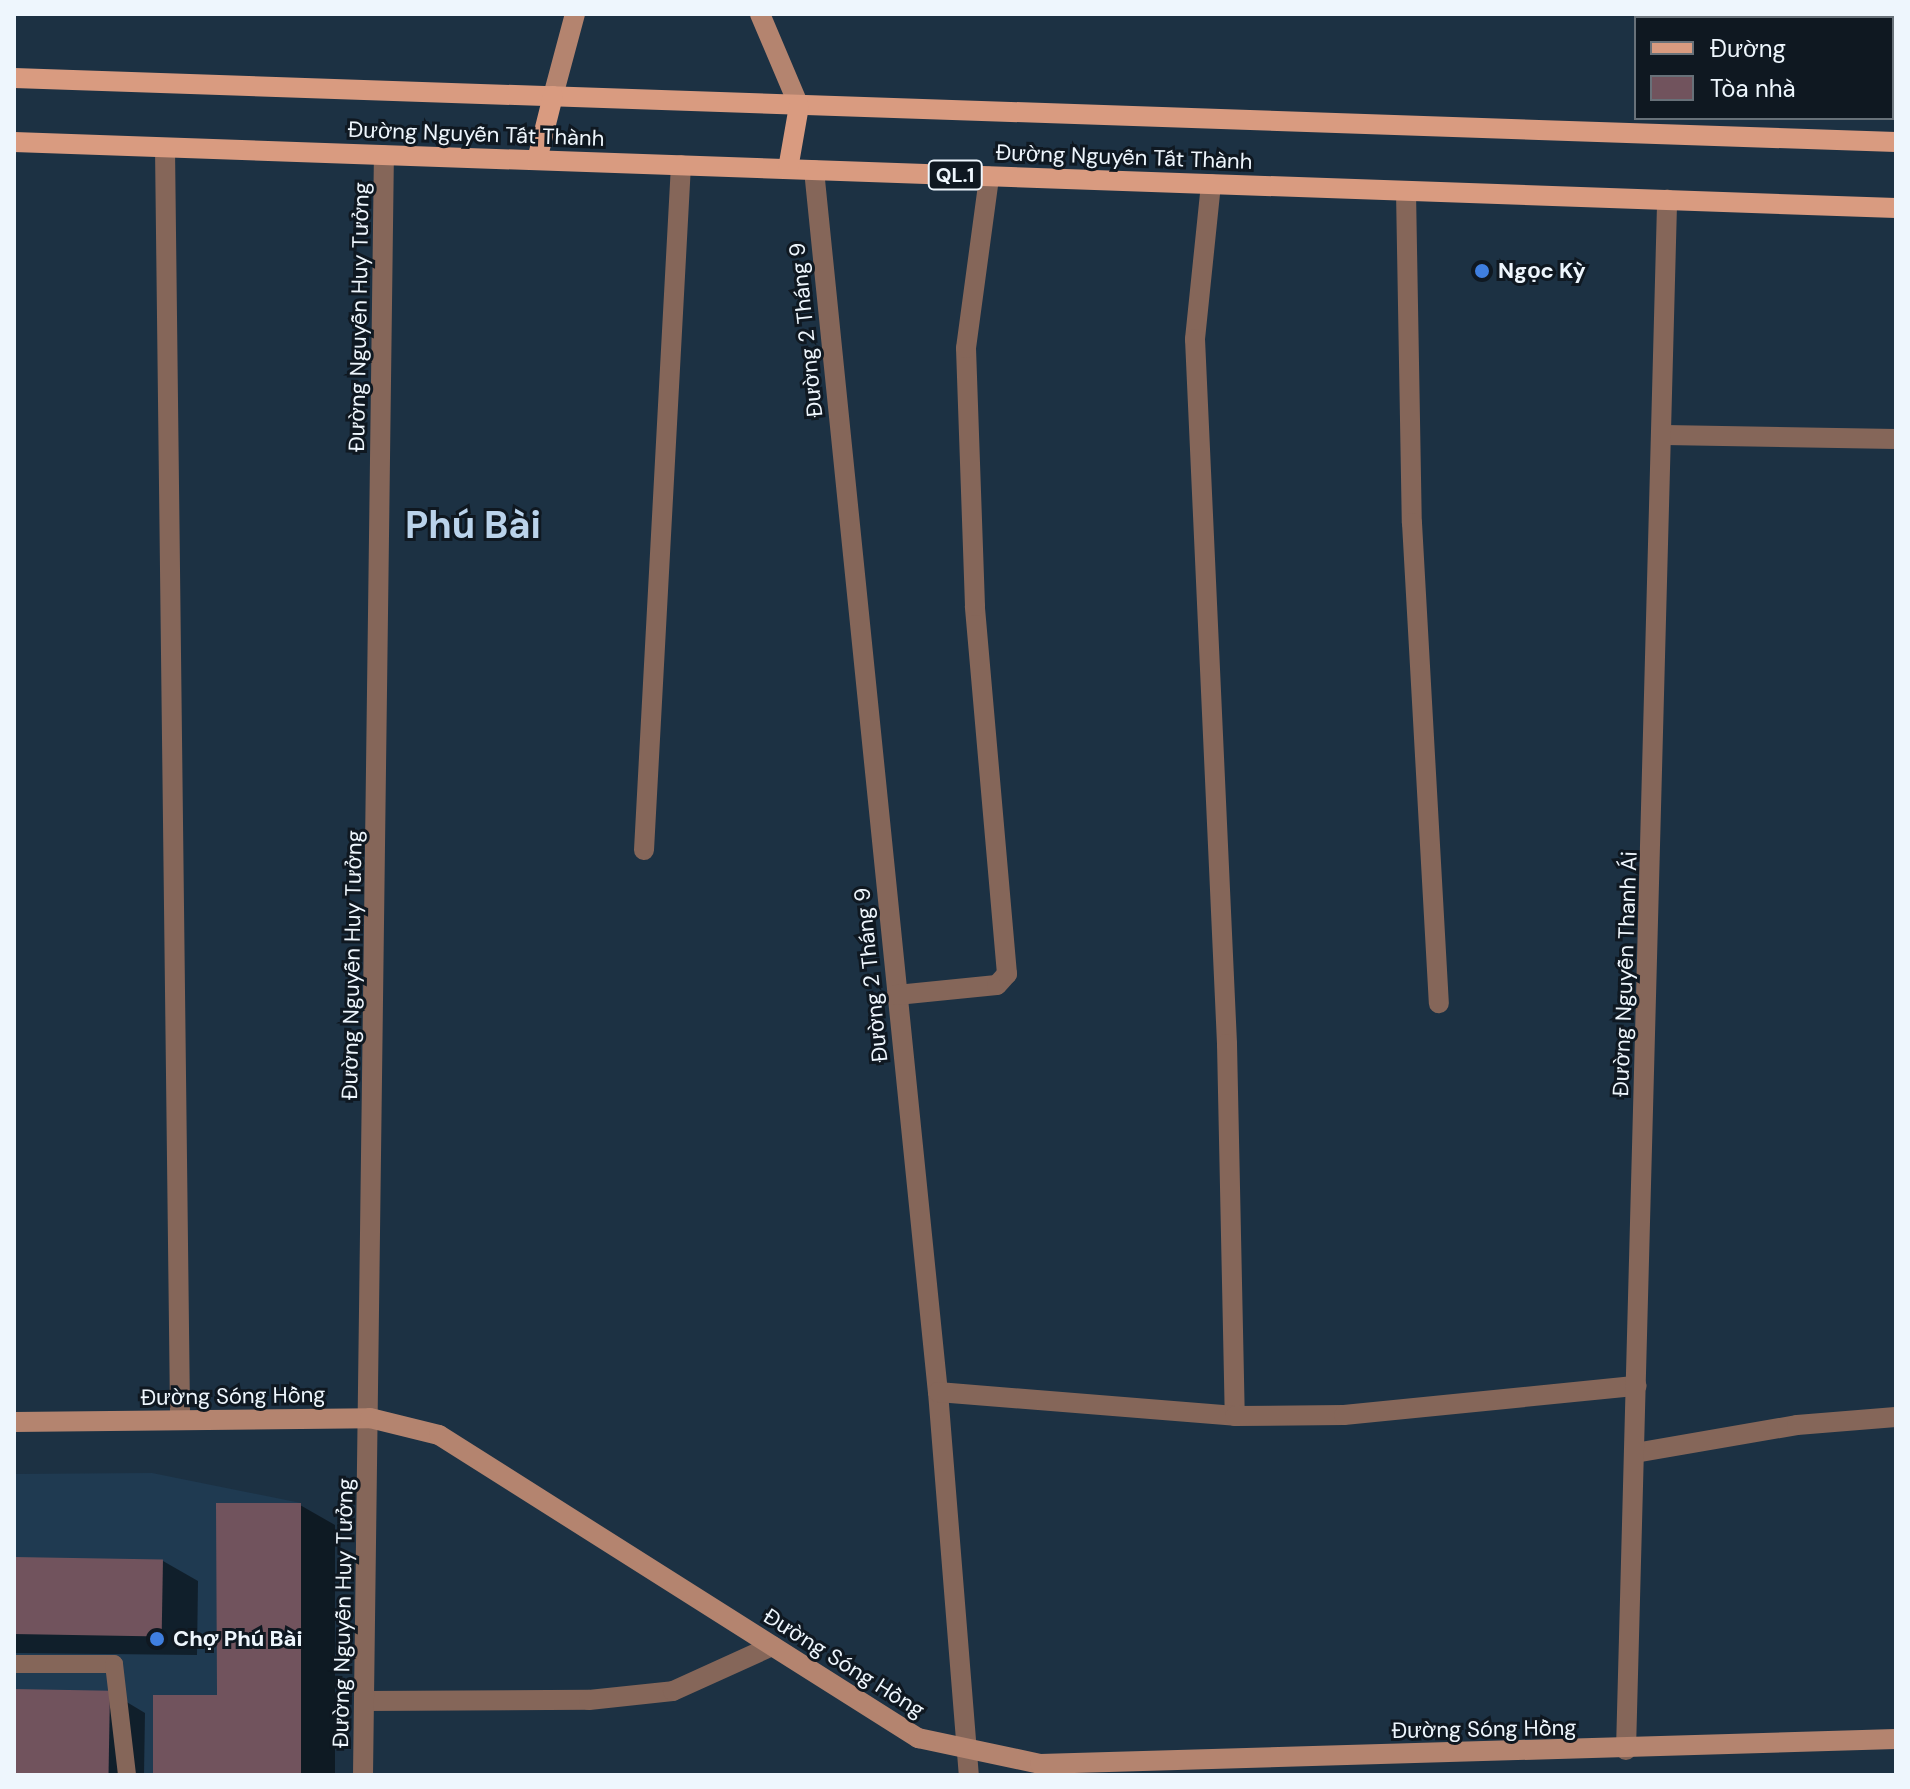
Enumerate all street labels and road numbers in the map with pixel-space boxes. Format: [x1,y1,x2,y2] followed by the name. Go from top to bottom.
[347,116,605,152] street label: Đường Nguyễn Tất Thành
[995,139,1253,175] street label: Đường Nguyễn Tất Thành
[927,159,983,191] road number: QL.1
[343,182,375,452] street label: Đường Nguyễn Huy Tưởng
[784,241,828,419] street label: Đường 2 Tháng 9
[336,830,368,1100] street label: Đường Nguyễn Huy Tưởng
[1608,851,1642,1097] street label: Đường Nguyễn Thanh Ái
[849,886,893,1064] street label: Đường 2 Tháng 9
[140,1381,326,1411] street label: Đường Sóng Hồng
[327,1478,359,1748] street label: Đường Nguyễn Huy Tưởng
[759,1603,929,1723] street label: Đường Sóng Hồng
[1391,1714,1577,1744] street label: Đường Sóng Hồng

